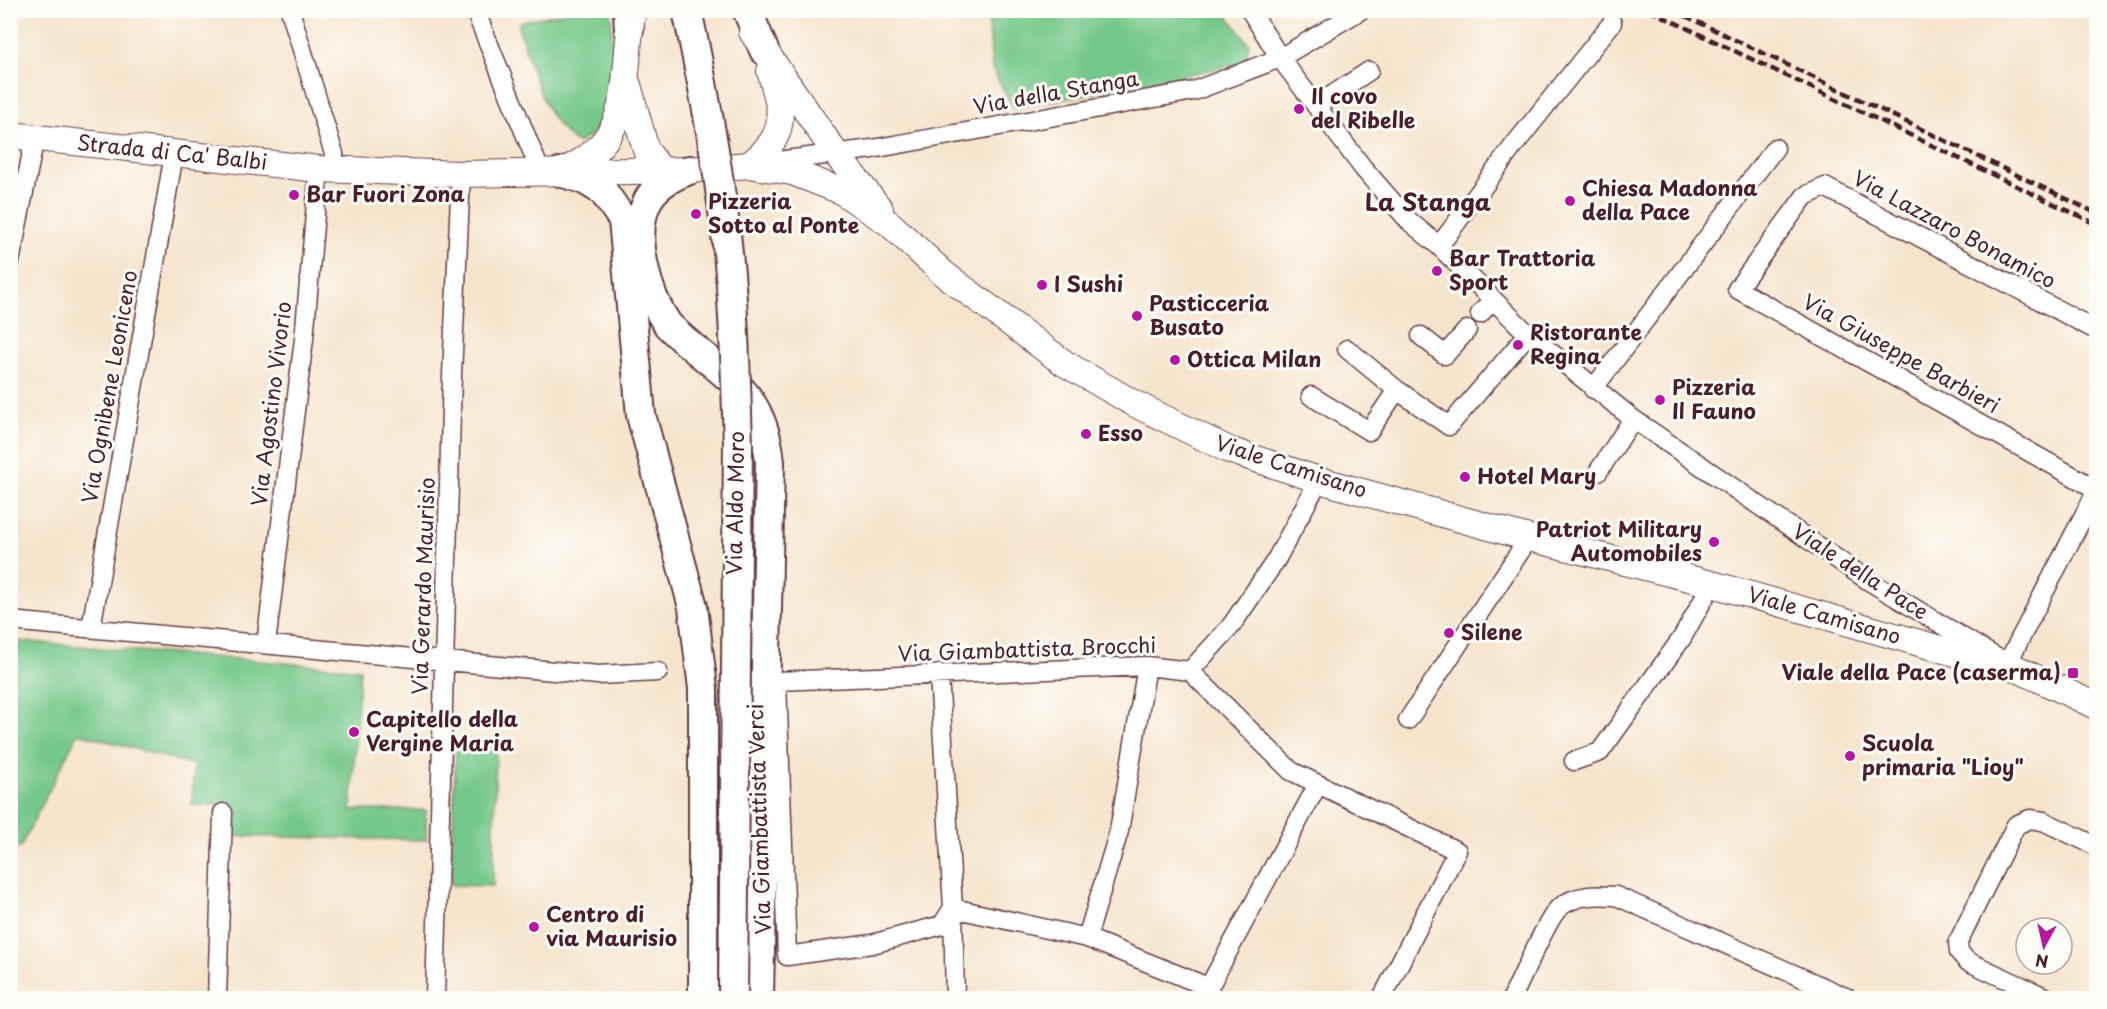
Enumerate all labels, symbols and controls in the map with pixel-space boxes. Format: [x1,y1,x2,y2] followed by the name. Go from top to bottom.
[970,61,1141,121] street label: Via della Stanga
[1311,79,1415,135] place label: Il covo del Ribelle
[1292,102,1306,116] marker: Il covo del Ribelle
[75,125,269,177] street label: Strada di Ca' Balbi
[1848,161,2062,295] street label: Via Lazzaro Bonamico
[1582,171,1758,227] place label: Chiesa Madonna della Pace
[306,177,465,209] place label: Bar Fuori Zona
[1365,183,1492,219] district label: La Stanga
[708,184,859,240] place label: Pizzeria Sotto al Ponte
[287,188,301,202] marker: Bar Fuori Zona
[1563,194,1577,208] marker: Chiesa Madonna della Pace
[689,207,703,221] marker: Pizzeria Sotto al Ponte
[1449,241,1596,297] place label: Bar Trattoria Sport
[1430,264,1444,278] marker: Bar Trattoria Sport
[1054,267,1123,299] place label: I Sushi
[72,268,144,506] street label: Via Ognibene Leoniceno
[1035,278,1049,292] marker: I Sushi
[1797,285,2006,420] street label: Via Giuseppe Barbieri
[1149,286,1270,342] place label: Pasticceria Busato
[242,299,298,508] street label: Via Agostino Vivorio
[1130,309,1144,323] marker: Pasticceria Busato
[1530,315,1642,371] place label: Ristorante Regina
[1511,338,1525,352] marker: Ristorante Regina
[1187,342,1321,374] place label: Ottica Milan
[1168,353,1182,367] marker: Ottica Milan
[1672,370,1756,426] place label: Pizzeria Il Fauno
[1653,393,1667,407] marker: Pizzeria Il Fauno
[1098,416,1143,448] place label: Esso
[1212,425,1372,505] street label: Viale Camisano
[1079,427,1093,441] marker: Esso
[717,431,751,575] street label: Via Aldo Moro
[1477,459,1596,491] place label: Hotel Mary
[1458,470,1472,484] marker: Hotel Mary
[402,477,442,695] street label: Via Gerardo Maurisio
[1536,512,1702,568] place label: Patriot Military Automobiles
[1787,514,1935,626] street label: Viale della Pace
[1707,535,1721,549] marker: Patriot Military Automobiles
[1744,577,1905,651] street label: Viale Camisano
[1461,615,1522,647] place label: Silene
[1442,626,1456,640] marker: Silene
[897,628,1157,669] street label: Via Giambattista Brocchi
[1782,655,2061,687] place label: Viale della Pace (caserma)
[2066,666,2080,680] marker: Viale della Pace (caserma)
[366,702,518,758] place label: Capitello della Vergine Maria
[738,703,778,935] street label: Via Giambattista Verci
[347,725,361,739] marker: Capitello della Vergine Maria
[1862,726,2024,782] place label: Scuola primaria "Lioy"
[1843,749,1857,763] marker: Scuola primaria "Lioy"
[546,897,677,953] place label: Centro di via Maurisio
[2014,916,2074,976] north arrow
[527,920,541,934] marker: Centro di via Maurisio
[2034,949,2050,975] text: N

